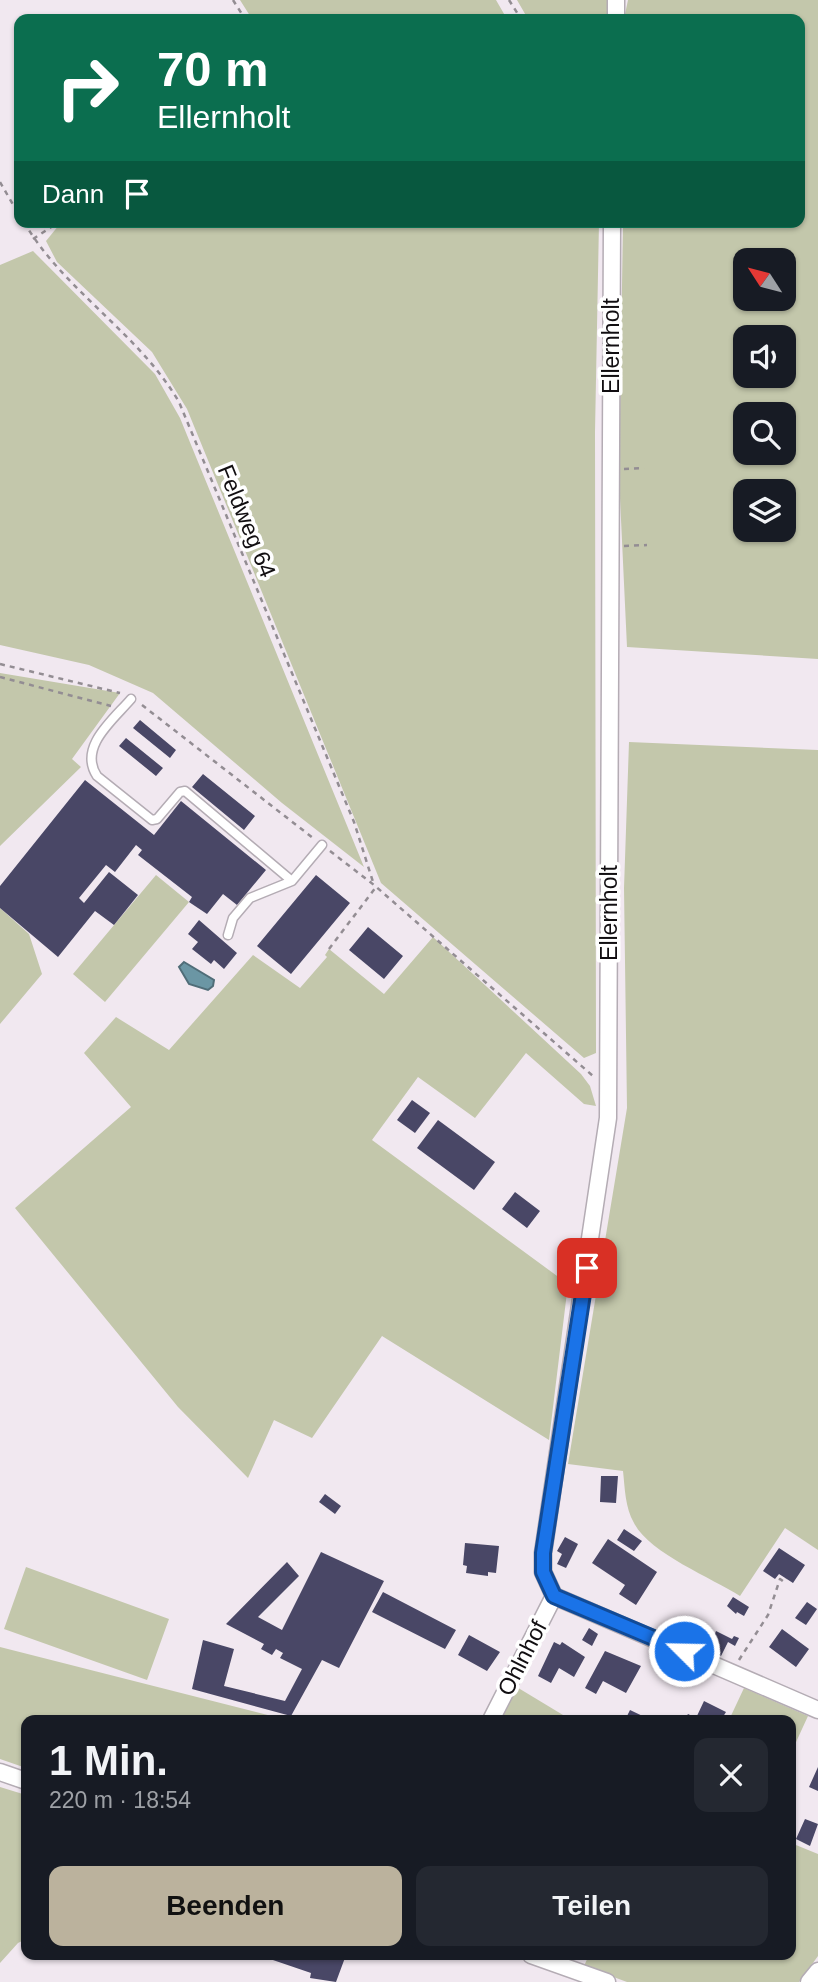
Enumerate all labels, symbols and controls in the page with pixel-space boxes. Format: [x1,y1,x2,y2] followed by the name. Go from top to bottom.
[42,42,133,133] icon: right
[157,42,269,96] text: 70 m
[157,99,290,135] text: Ellernholt
[118,175,156,213] icon: arrive
[42,179,104,209] text: Dann
[733,248,796,312] north arrow
[733,248,796,542] map controls
[598,297,624,394] street label: Ellernholt
[733,325,796,388] button: sound
[733,402,796,465] button: search
[213,461,281,581] street label: Feldweg 64
[733,479,796,542] button: layers
[596,864,622,961] street label: Ellernholt
[557,1238,617,1298] pin
[568,1249,606,1287] icon: arrive
[647,1614,721,1688] position arrow
[492,1616,552,1700] street label: Ohlnhof
[49,1737,168,1784] text: 1 Min.
[694,1738,768,1812] button: close
[49,1787,191,1813] text: 220 m · 18:54
[49,1866,402,1946] button: Beenden
[416,1866,768,1946] button: Teilen

